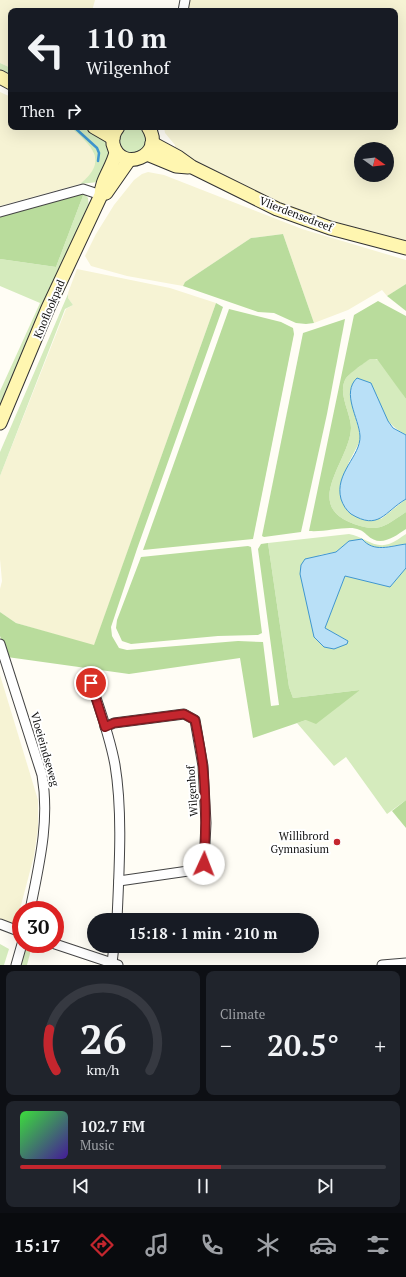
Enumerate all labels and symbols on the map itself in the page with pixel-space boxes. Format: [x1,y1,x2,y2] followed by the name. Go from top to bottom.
[354,142,394,182] north arrow
[257,194,336,235] street label: Vlierdensedreef
[30,278,68,340] street label: Knoflookpad
[74,666,108,700] pin
[28,710,62,788] street label: Vloeieindseweg
[183,764,201,817] street label: Wilgenhof
[270,829,329,856] place label: Willibrord Gymnasium
[332,837,342,847] marker: Willibrord Gymnasium
[183,843,225,885] position arrow
[12,901,64,953] speed limit sign: 30

